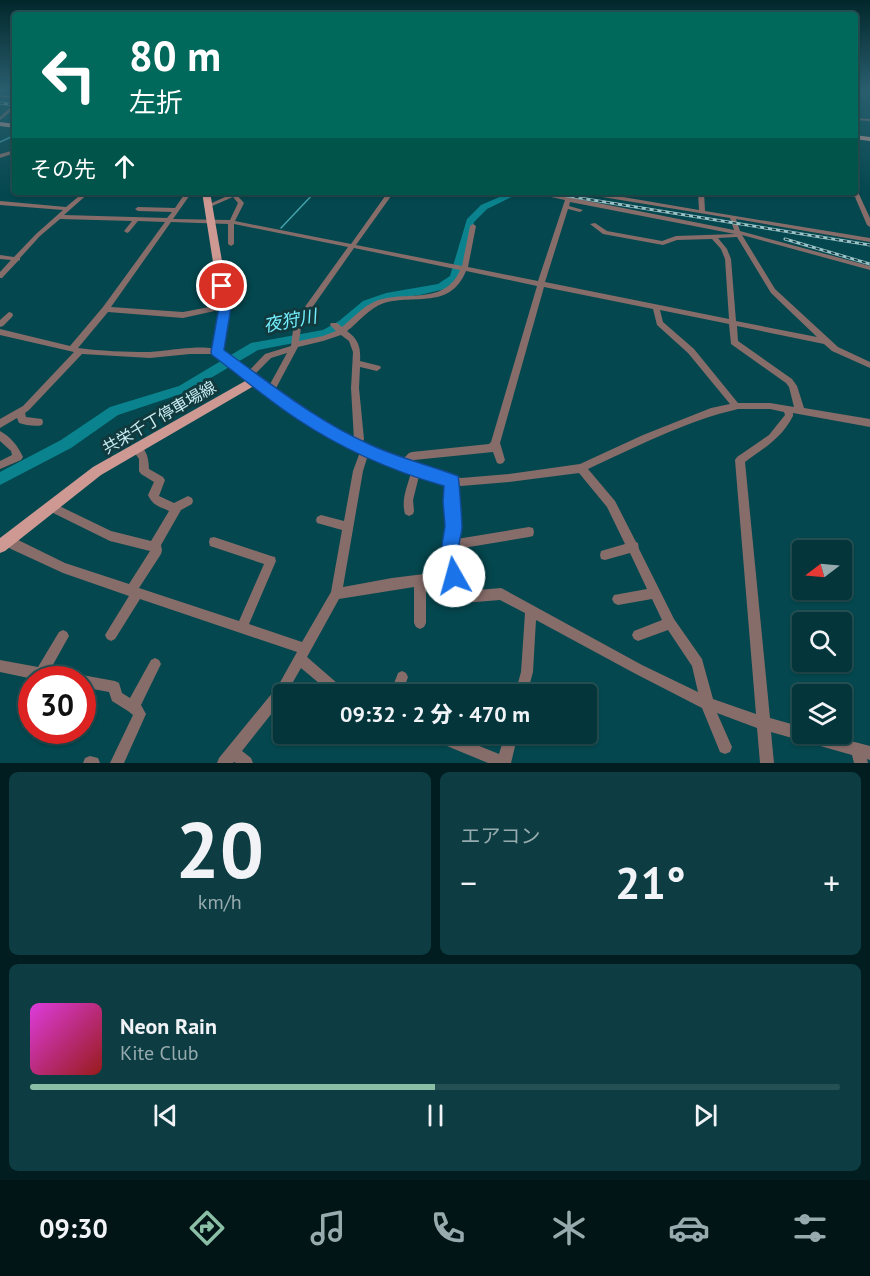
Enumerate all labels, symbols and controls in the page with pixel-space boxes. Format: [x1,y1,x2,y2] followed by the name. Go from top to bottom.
[129,28,221,83] text: 80 m
[30,36,108,114] icon: left
[129,85,183,119] text: 左折
[108,150,141,183] icon: ahead
[30,155,96,183] text: その先
[196,260,247,311] pin
[205,269,238,302] icon: arrive
[261,304,321,337] water label: 夜狩川
[99,376,219,458] street label: 共栄千丁停車場線
[792,540,852,600] north arrow
[792,540,852,744] map controls
[422,544,486,608] position arrow
[792,612,852,672] button: search
[18,666,96,744] speed limit sign: 30
[792,684,852,744] button: layers
[340,700,530,728] text: 09:32 · 2 分 · 470 m
[176,799,264,900] text: 20
[461,823,541,849] text: エアコン
[615,853,686,911] text: 21°
[461,861,477,904] text: −
[823,861,840,904] text: +
[198,889,242,915] text: km/h
[120,1012,217,1040] text: Neon Rain
[120,1040,198,1066] text: Kite Club
[149,1099,182,1132] icon: previous
[419,1099,452,1132] icon: pause
[689,1099,722,1132] icon: next
[186,1207,228,1249] icon: directions
[307,1207,349,1249] icon: music
[427,1207,469,1249] icon: phone
[548,1207,590,1249] icon: climate
[668,1207,710,1249] icon: car
[789,1207,831,1249] icon: filters
[39,1211,108,1245] text: 09:30

